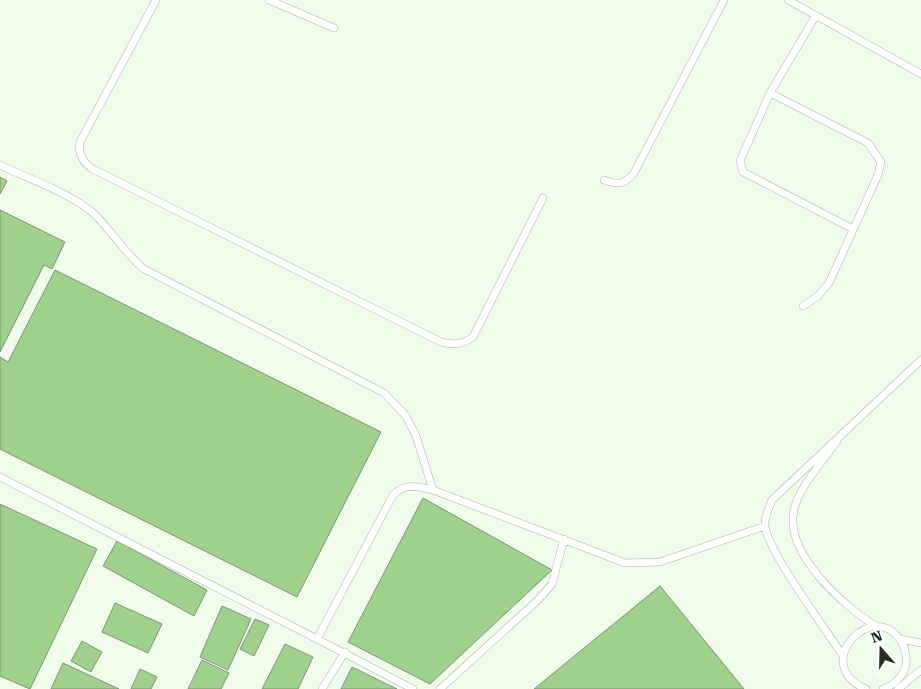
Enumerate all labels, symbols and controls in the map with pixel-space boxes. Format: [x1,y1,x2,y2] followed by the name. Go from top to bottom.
[856,624,906,674] north arrow
[869,627,885,646] text: N

